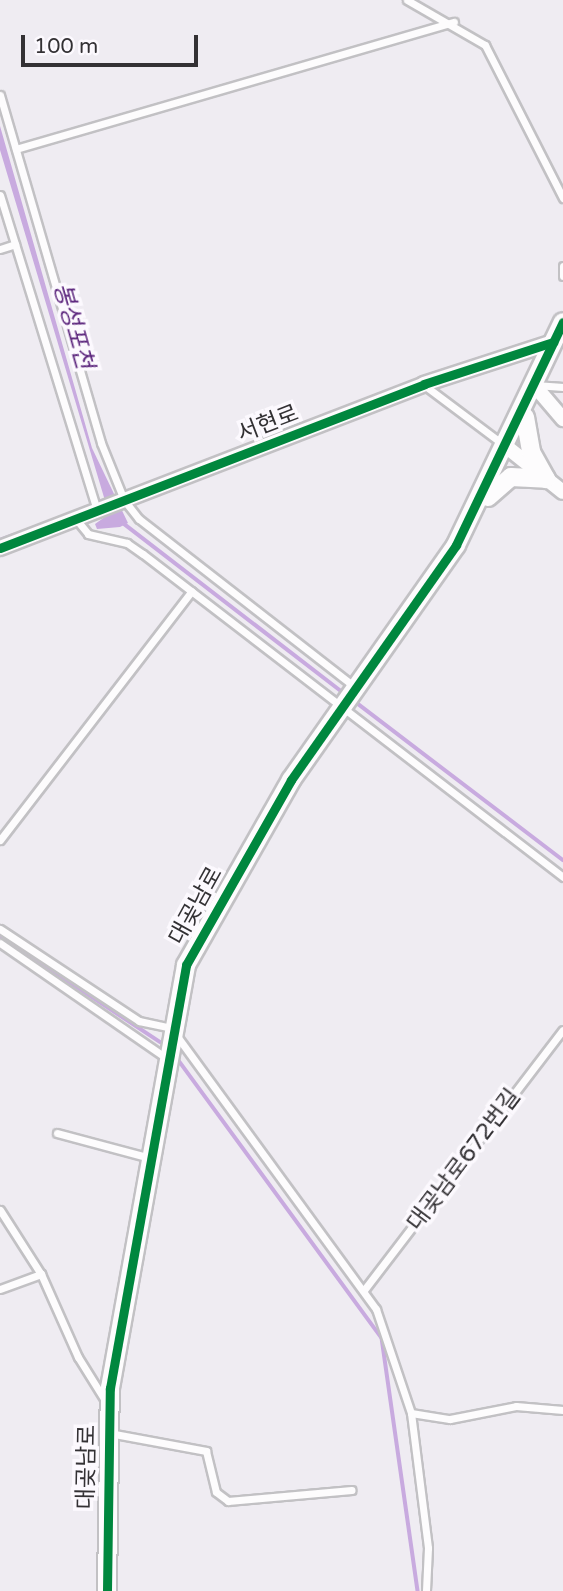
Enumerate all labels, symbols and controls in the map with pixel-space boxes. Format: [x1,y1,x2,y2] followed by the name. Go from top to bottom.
[24,21,201,65] scale bar
[34,34,98,59] text: 100 m
[47,280,99,372] water label: 봉성포천
[233,400,303,448] street label: 서현로
[163,862,229,950] street label: 대곶남로
[402,1084,526,1236] street label: 대곶남로672번길
[72,1424,102,1510] street label: 대곶남로

